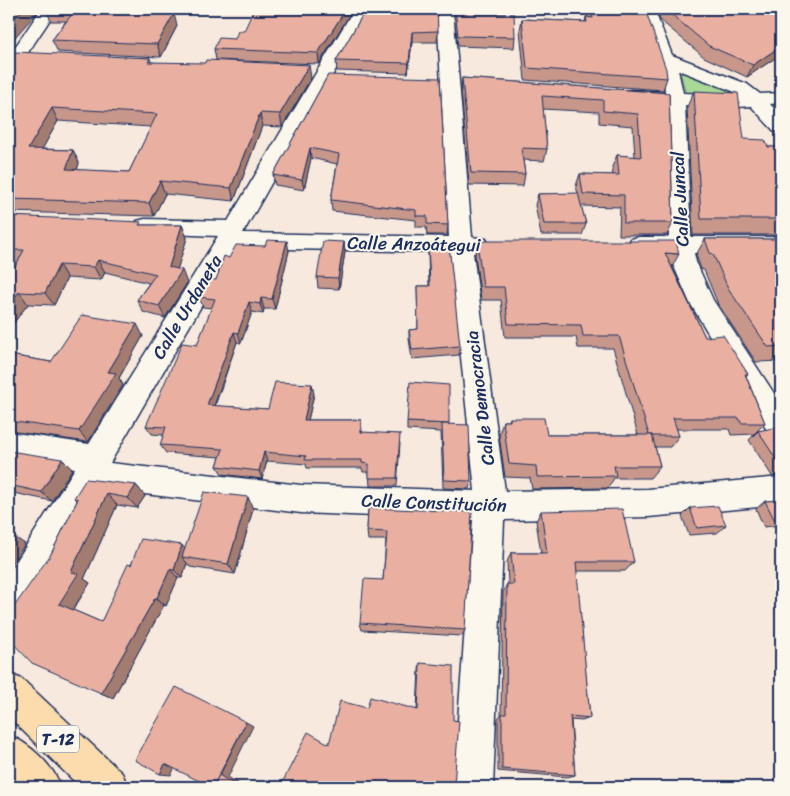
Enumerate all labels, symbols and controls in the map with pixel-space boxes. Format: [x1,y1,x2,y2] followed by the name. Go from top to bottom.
[661,150,698,248] street label: Calle Juncal
[347,227,482,261] street label: Calle Anzoátegui
[143,248,231,366] street label: Calle Urdaneta
[456,329,504,467] street label: Calle Democracia
[361,484,507,522] street label: Calle Constitución
[37,726,79,752] road number: T-12

